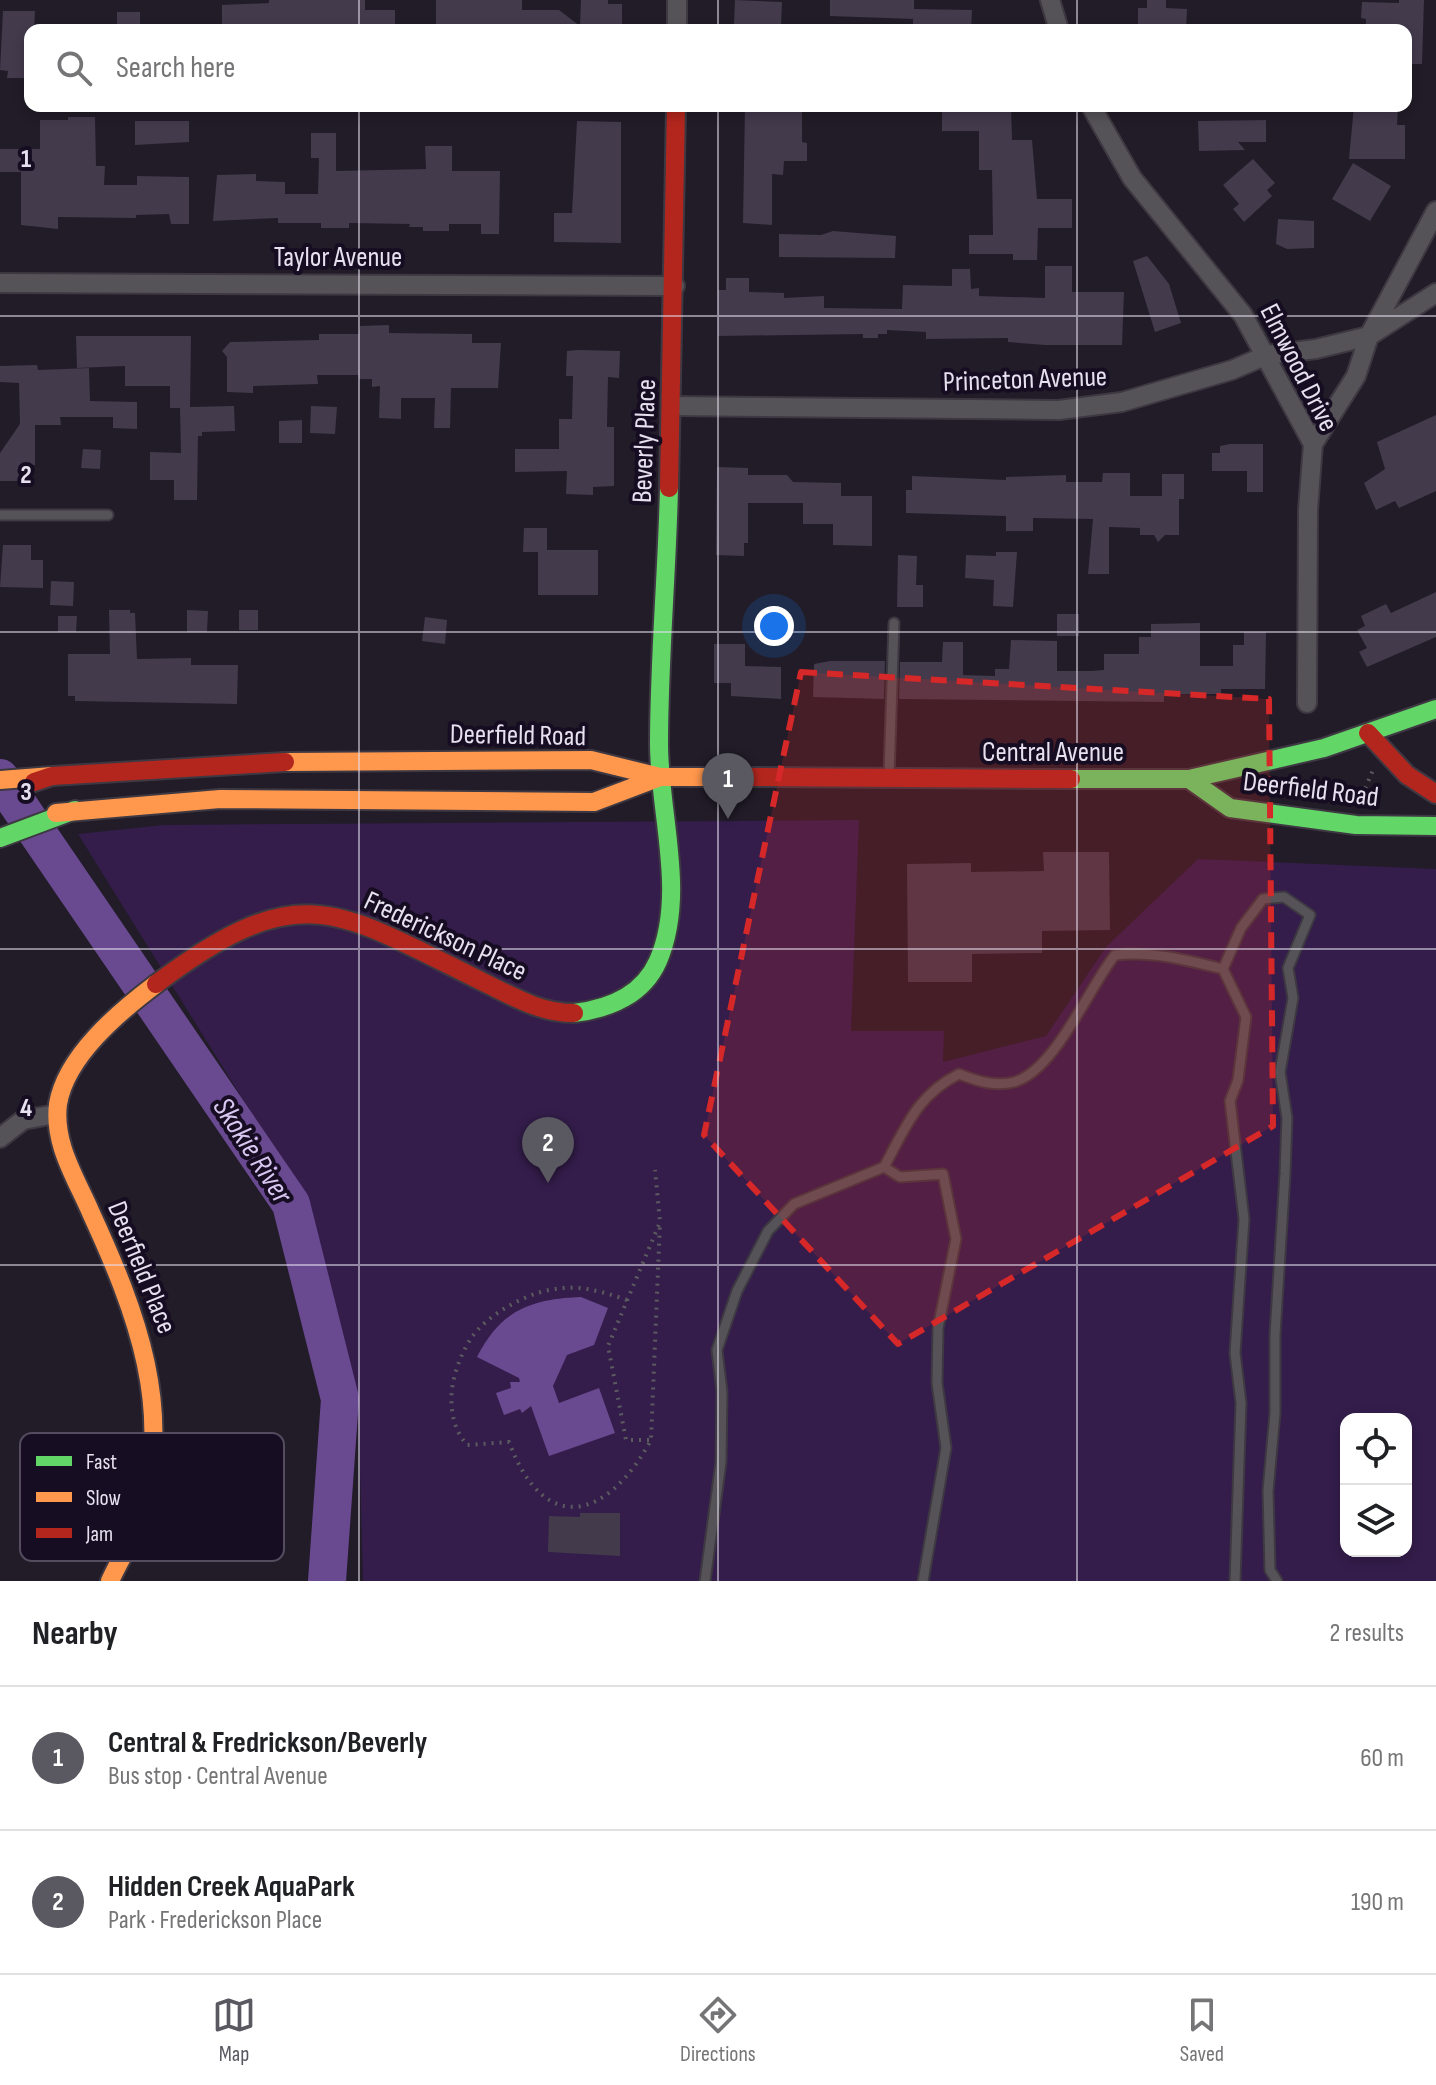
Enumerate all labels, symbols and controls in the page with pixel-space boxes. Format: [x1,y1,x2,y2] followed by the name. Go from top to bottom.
[24,24,1412,112] search box
[52,46,96,90] icon: search
[116,50,235,86] text: Search here
[21,144,31,175] text: 1
[274,241,402,274] street label: Taylor Avenue
[1253,298,1345,437] street label: Elmwood Drive
[942,360,1108,399] street label: Princeton Avenue
[626,378,663,504] street label: Beverly Place
[20,460,32,491] text: 2
[754,606,794,646] your location
[450,718,586,753] street label: Deerfield Road
[982,736,1124,769] street label: Central Avenue
[702,753,754,819] pin: 1
[1241,765,1380,814] street label: Deerfield Road
[20,777,32,808] text: 3
[359,884,532,988] street label: Frederickson Place
[205,1091,300,1211] water label: Skokie River
[20,1093,32,1124] text: 4
[522,1117,574,1183] pin: 2
[100,1197,183,1338] street label: Deerfield Place
[1340,1413,1412,1557] map controls
[1340,1413,1412,1485] button: locate
[20,1433,284,1561] legend
[86,1449,117,1476] text: Fast
[86,1485,121,1512] text: Slow
[1340,1485,1412,1557] button: layers
[85,1521,113,1548] text: Jam
[32,1613,118,1654] text: Nearby
[1330,1618,1404,1649] text: 2 results
[108,1725,427,1761] text: Central & Fredrickson/Beverly
[53,1743,63,1774] text: 1
[1360,1743,1404,1774] text: 60 m
[108,1761,328,1792] text: Bus stop · Central Avenue
[108,1869,355,1905] text: Hidden Creek AquaPark
[52,1887,64,1918] text: 2
[1351,1887,1404,1918] text: 190 m
[108,1905,322,1936] text: Park · Frederickson Place
[212,1993,256,2068] tab: Map
[680,1993,756,2068] tab: Directions
[1180,1993,1224,2068] tab: Saved

